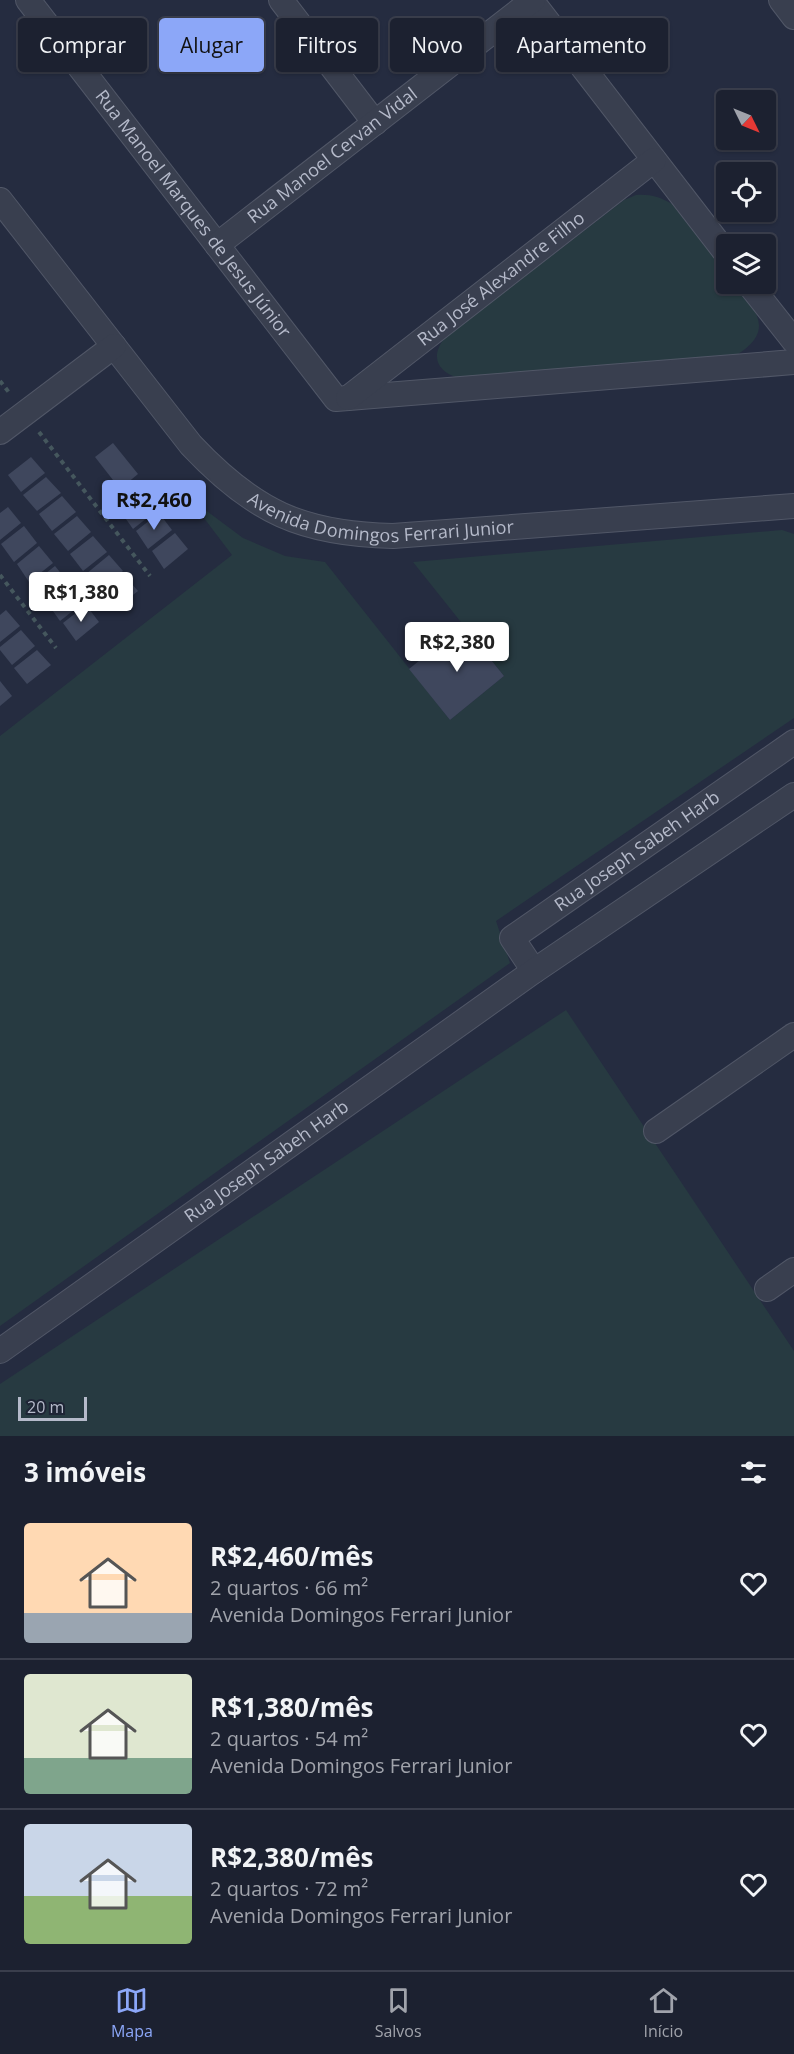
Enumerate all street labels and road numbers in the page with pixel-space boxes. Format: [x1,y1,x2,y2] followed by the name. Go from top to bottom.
[242,81,422,228] street label: Rua Manoel Cervan Vidal
[91,84,297,342] street label: Rua Manoel Marques de Jesus Júnior
[412,205,589,351] street label: Rua José Alexandre Filho
[243,486,515,547] street label: Avenida Domingos Ferrari Junior
[549,784,724,916] street label: Rua Joseph Sabeh Harb
[179,1094,353,1227] street label: Rua Joseph Sabeh Harb

